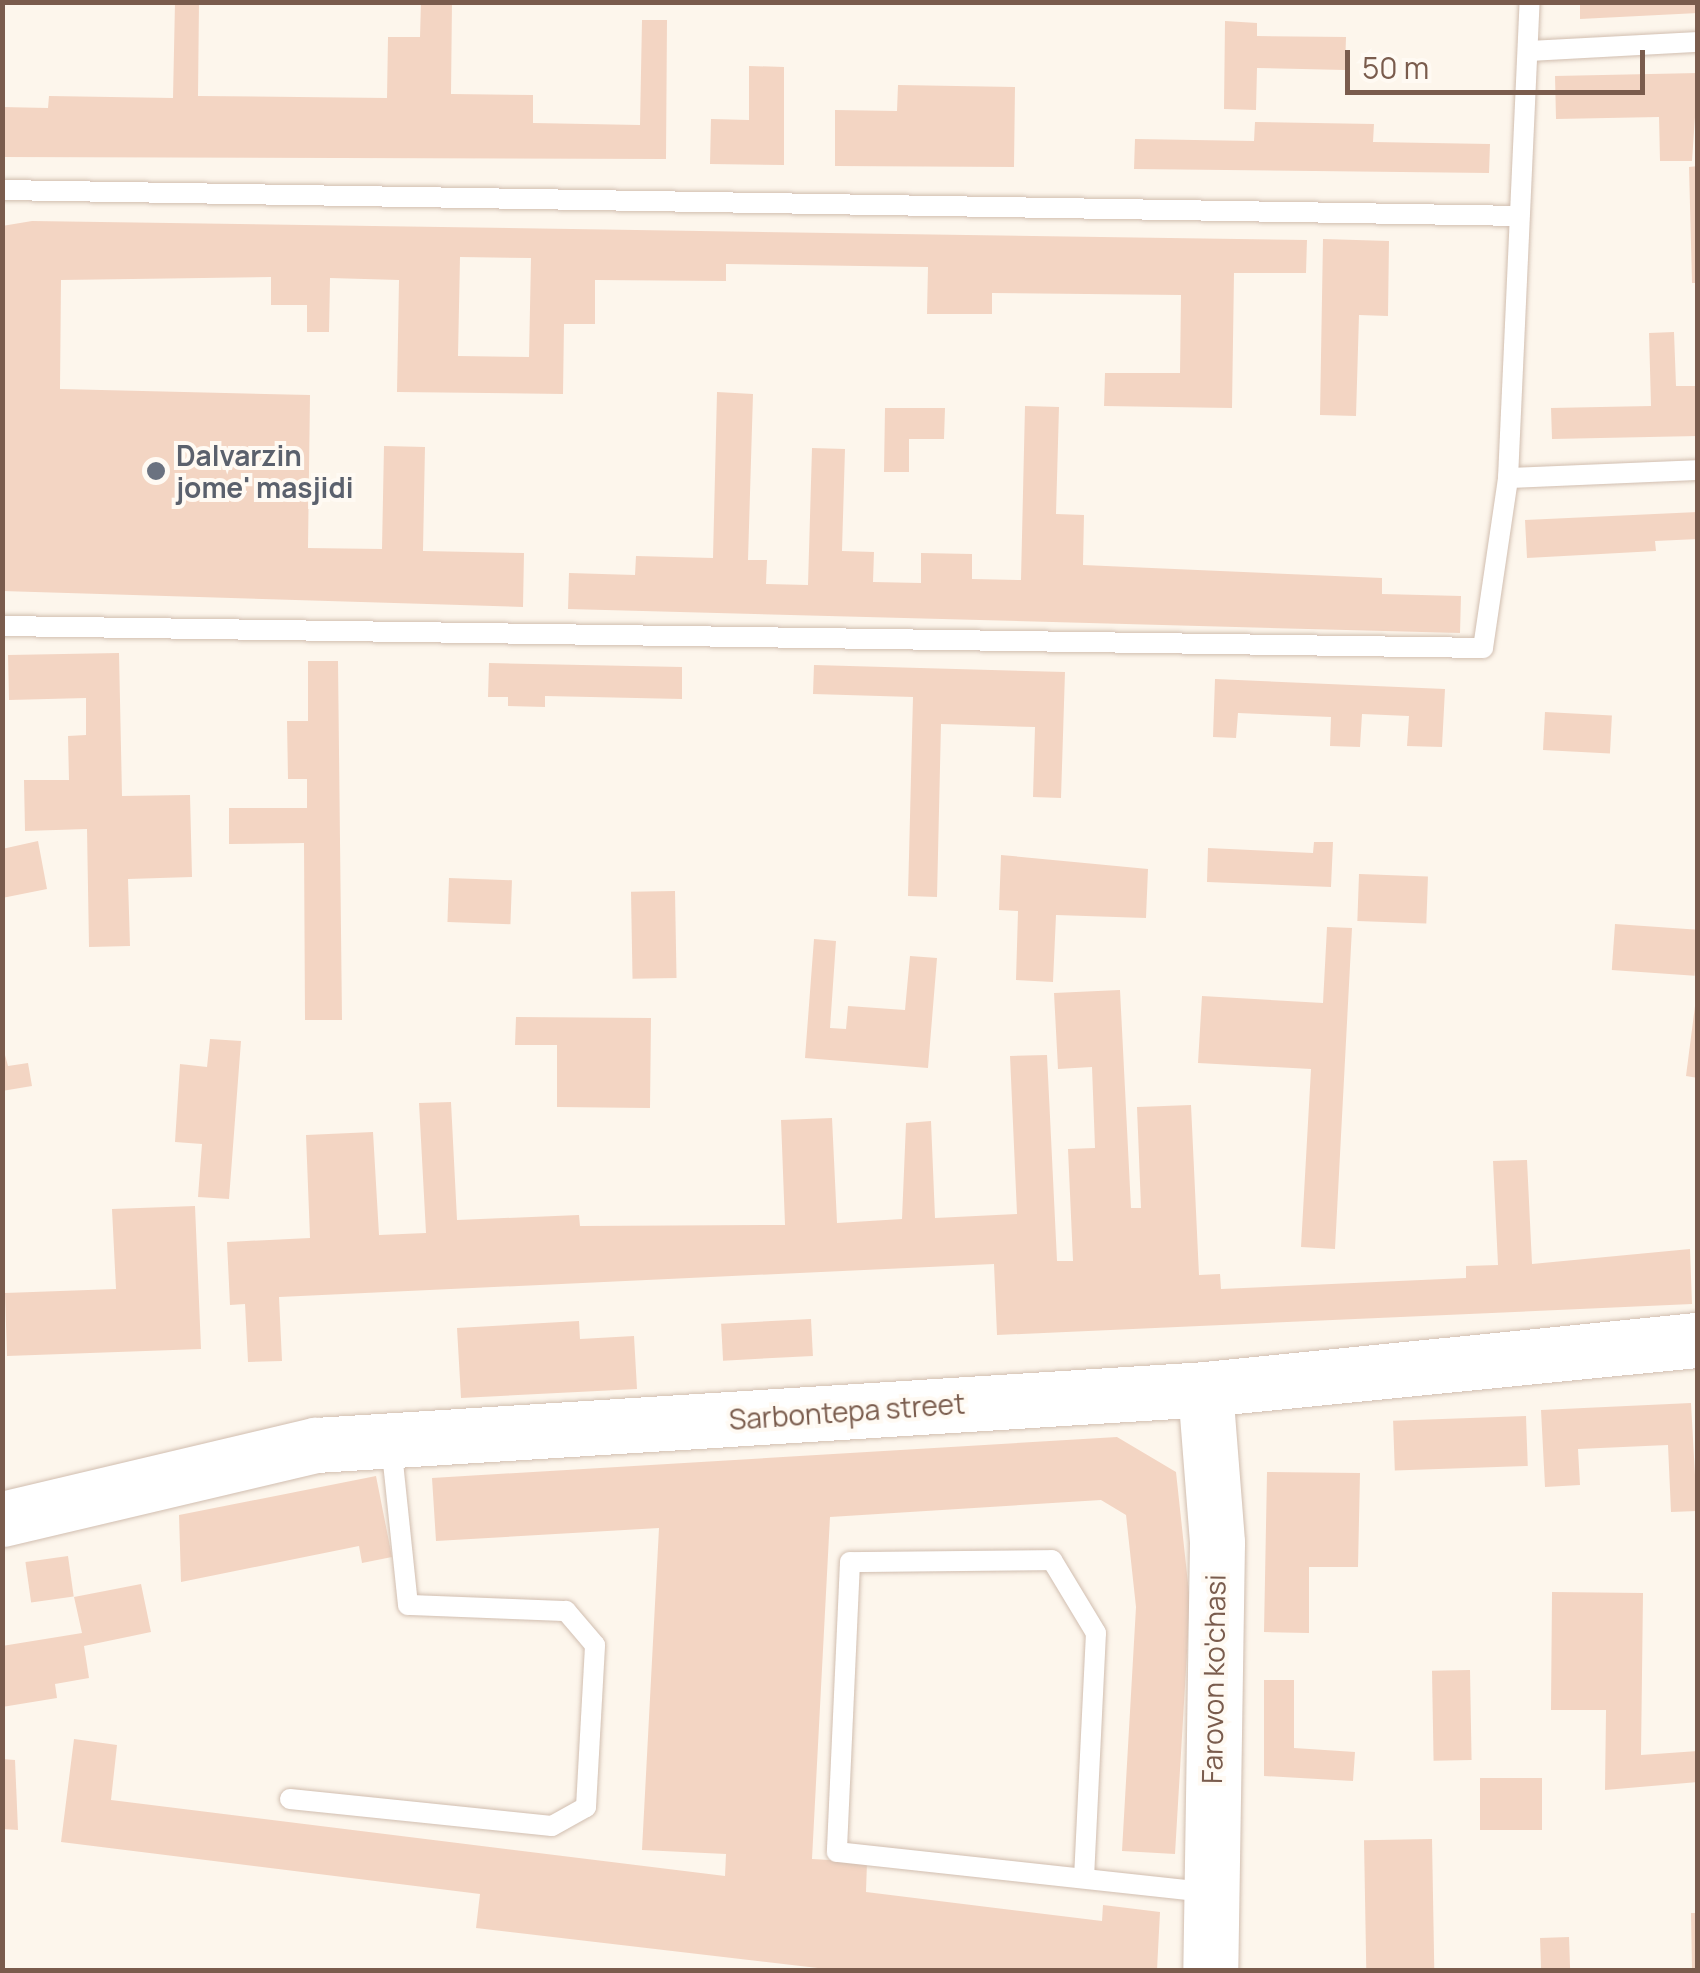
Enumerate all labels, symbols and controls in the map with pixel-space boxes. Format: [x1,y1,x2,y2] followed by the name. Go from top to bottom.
[1350,30,1650,92] scale bar
[1362,47,1429,88] text: 50 m
[176,438,354,504] place label: Dalvarzin jome' masjidi
[145,460,167,482] marker: Dalvarzin jome' masjidi
[728,1386,966,1436] street label: Sarbontepa street
[1194,1574,1232,1784] street label: Farovon ko'chasi

